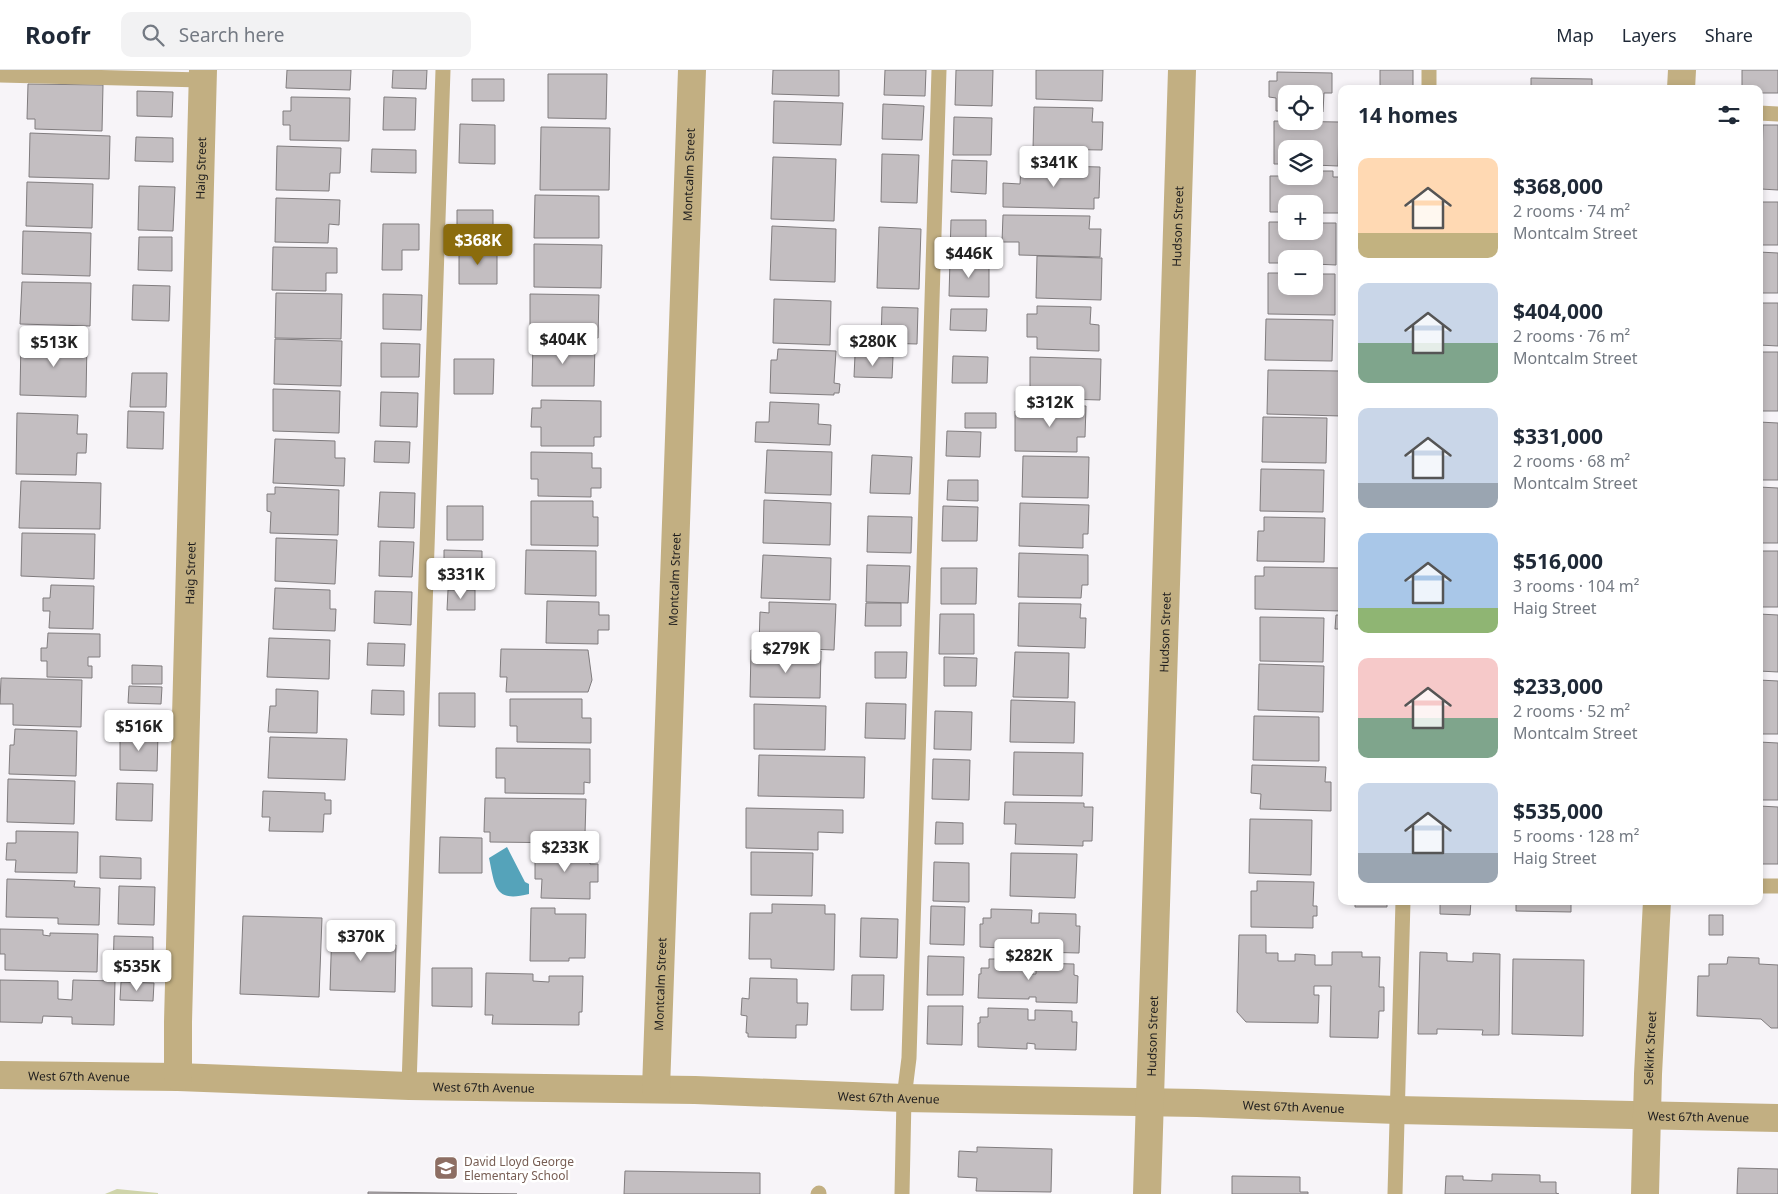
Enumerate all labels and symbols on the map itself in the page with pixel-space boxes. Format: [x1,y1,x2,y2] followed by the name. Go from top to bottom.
[678,127,698,222] street label: Montcalm Street
[191,136,210,200] street label: Haig Street
[1019,146,1089,188] pin: $341K
[1167,185,1187,267] street label: Hudson Street
[443,224,513,266] pin: $368K
[934,236,1004,279] pin: $446K
[528,322,598,365] pin: $404K
[838,324,908,367] pin: $280K
[19,326,89,368] pin: $513K
[1015,386,1085,428] pin: $312K
[664,532,684,626] street label: Montcalm Street
[180,541,199,605] street label: Haig Street
[426,558,496,600] pin: $331K
[1155,591,1174,673] street label: Hudson Street
[751,632,821,674] pin: $279K
[104,710,174,752] pin: $516K
[530,830,600,873] pin: $233K
[326,920,396,962] pin: $370K
[650,936,670,1031] street label: Montcalm Street
[994,938,1064,981] pin: $282K
[102,950,172,992] pin: $535K
[1142,995,1162,1077] street label: Hudson Street
[1639,1010,1660,1085] street label: Selkirk Street
[28,1067,130,1085] street label: West 67th Avenue
[433,1078,535,1096] street label: West 67th Avenue
[837,1087,940,1107] street label: West 67th Avenue
[1242,1096,1345,1117] street label: West 67th Avenue
[1647,1107,1750,1126] street label: West 67th Avenue
[464,1153,574,1184] place label: David Lloyd George Elementary School
[433,1155,459,1181] school or university icon: David Lloyd George Elementary School

